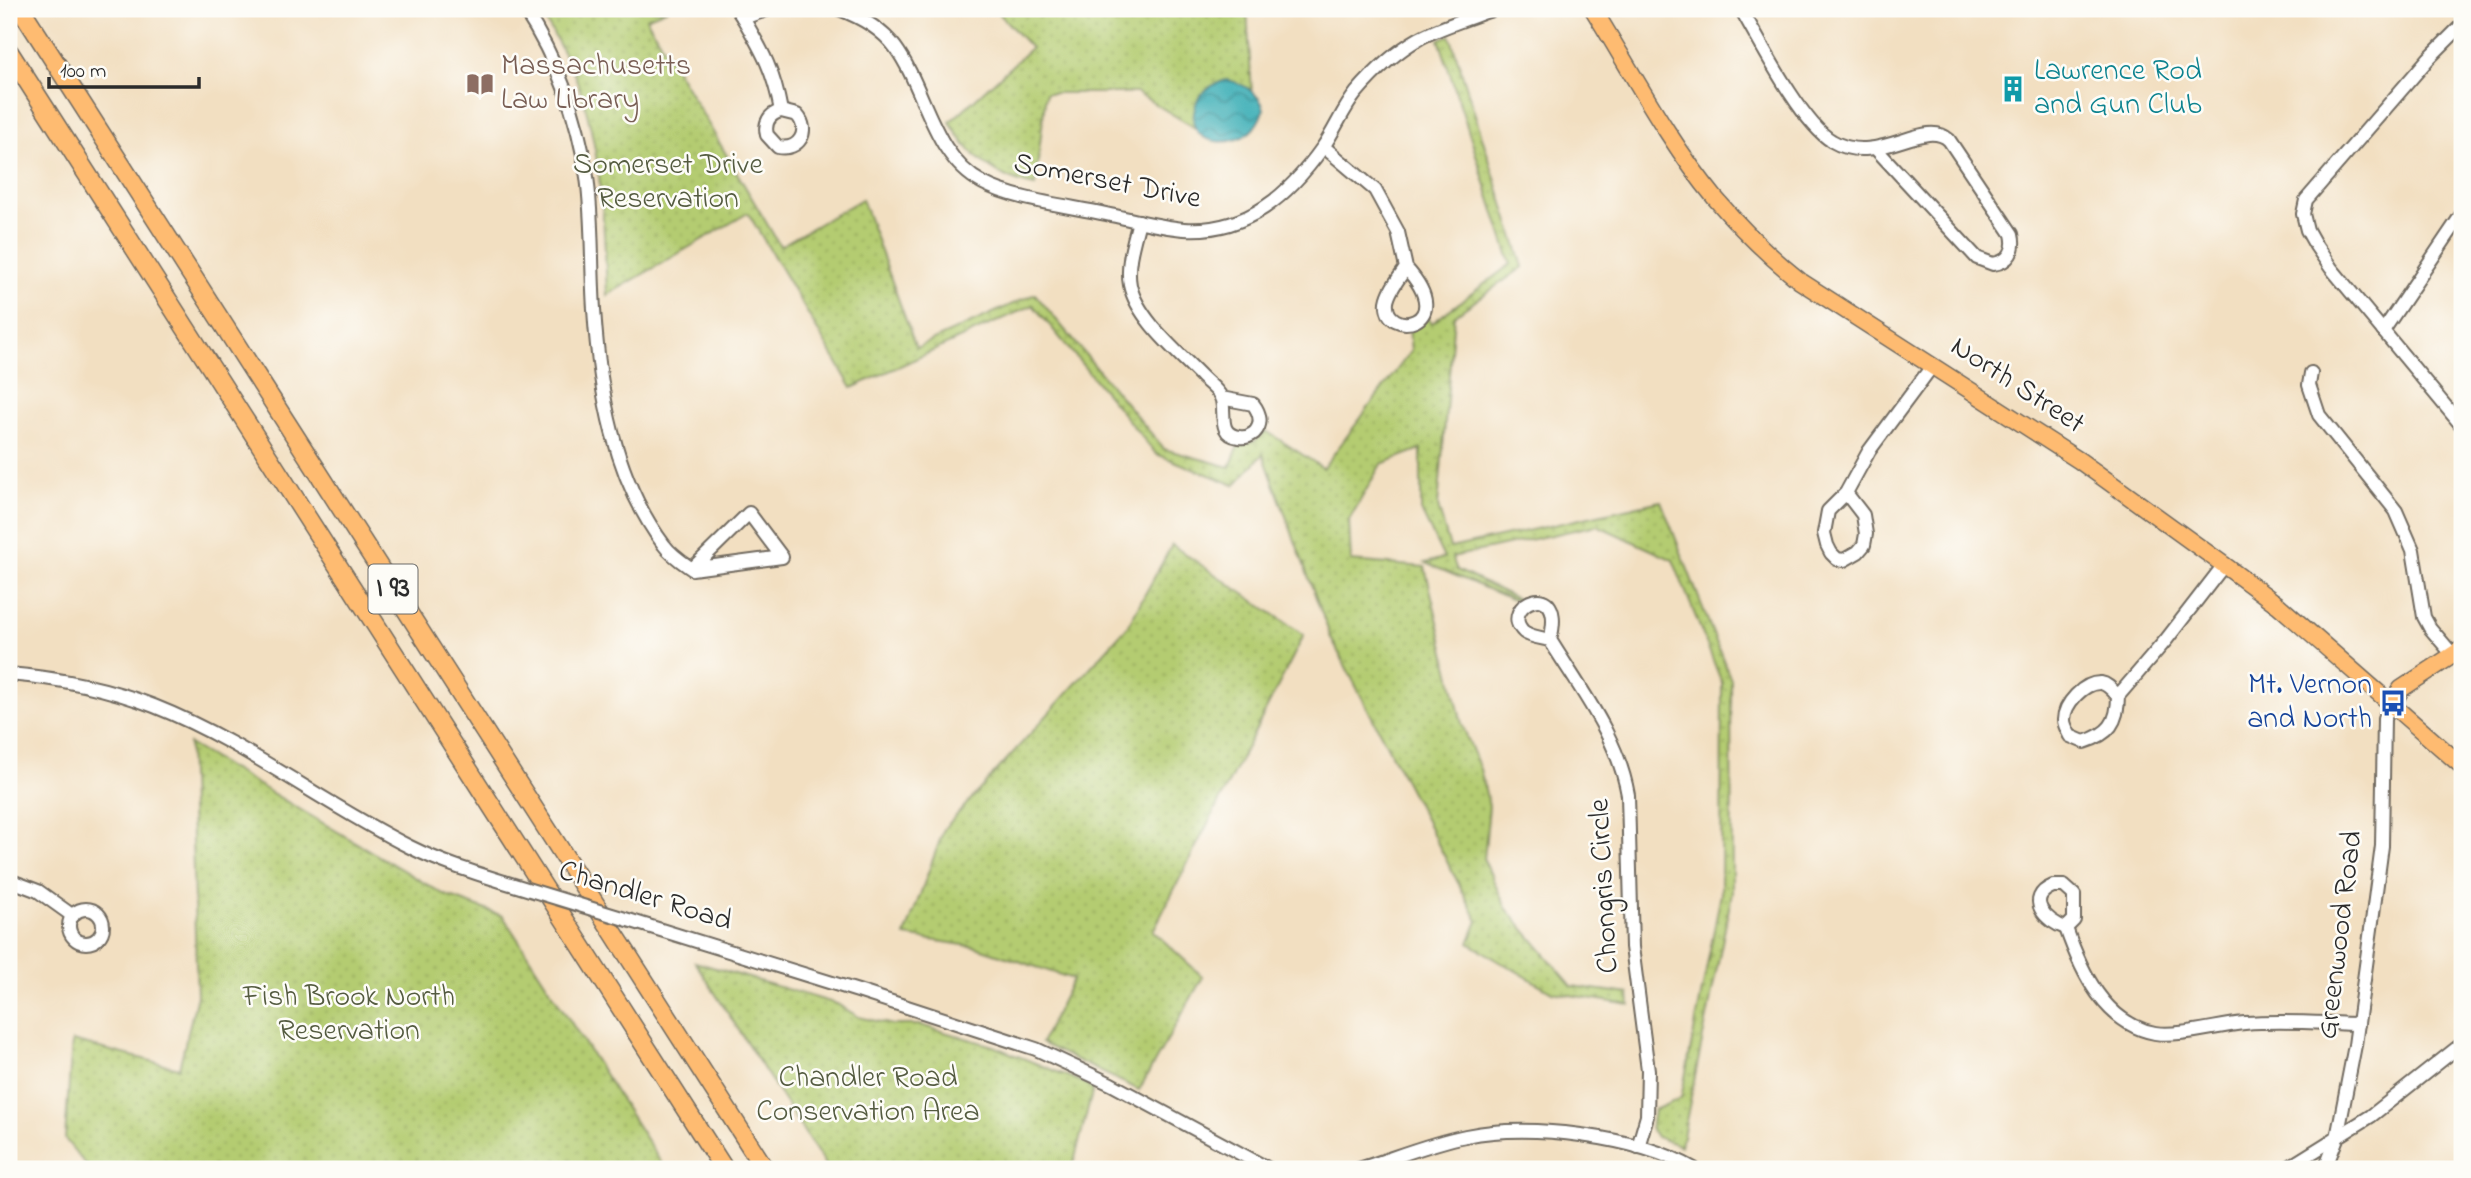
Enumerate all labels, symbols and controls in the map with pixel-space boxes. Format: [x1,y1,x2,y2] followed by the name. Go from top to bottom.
[501,45,691,123] place label: Massachusetts Law Library
[49,46,200,90] scale bar
[2034,50,2202,128] place label: Lawrence Rod and Gun Club
[60,57,106,87] text: 100 m
[465,69,495,99] library icon: Massachusetts Law Library
[1998,74,2028,104] building icon: Lawrence Rod and Gun Club
[1010,142,1205,222] street label: Somerset Drive
[573,144,763,222] park label: Somerset Drive Reservation
[1941,326,2093,446] street label: North Street
[368,564,418,614] road number: I 93
[2247,664,2372,742] place label: Mt. Vernon and North
[2378,688,2408,718] bus stop icon: Mt. Vernon and North
[1578,797,1632,975] street label: Chongris Circle
[2306,828,2376,1042] street label: Greenwood Road
[553,850,737,944] street label: Chandler Road
[242,976,455,1054] park label: Fish Brook North Reservation
[756,1057,980,1135] park label: Chandler Road Conservation Area

